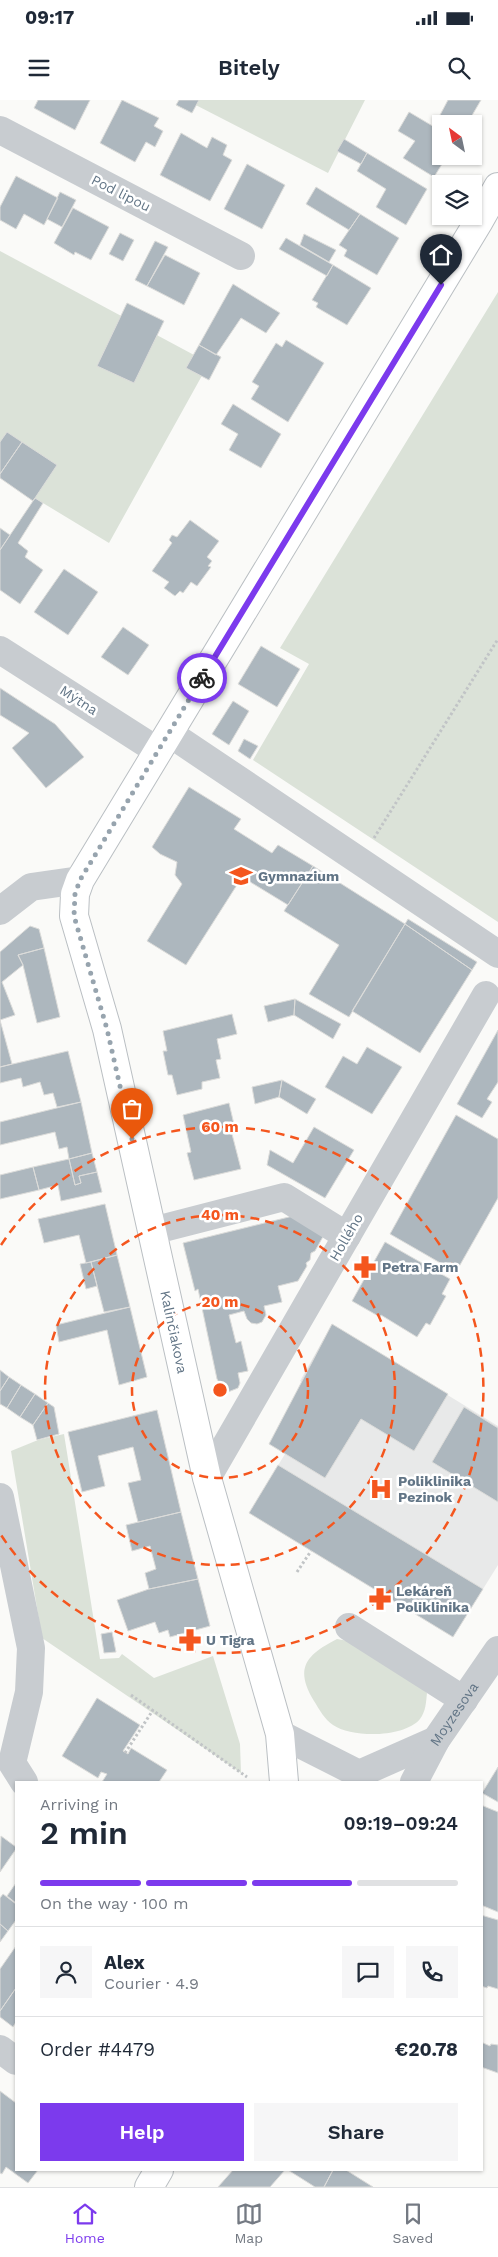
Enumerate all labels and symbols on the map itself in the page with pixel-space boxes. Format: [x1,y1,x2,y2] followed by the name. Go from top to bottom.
[432,115,482,165] north arrow
[89,171,153,215] street label: Pod lipou
[420,234,462,285] pin
[177,653,227,703] courier
[57,682,101,718] street label: Mýtna
[228,863,254,889] school or university icon: Gymnazium
[258,868,339,884] place label: Gymnazium
[111,1088,153,1139] pin
[201,1118,239,1136] text: 60 m
[201,1206,239,1224] text: 40 m
[326,1210,366,1264] street label: Hollého
[352,1254,378,1280] pharmacy icon: Petra Farm
[382,1259,458,1275] place label: Petra Farm
[157,1289,191,1375] street label: Kalinčiakova
[201,1293,239,1311] text: 20 m
[211,1381,229,1399] centre of rings
[398,1473,472,1505] place label: Poliklinika Pezinok
[368,1476,394,1502] hospital icon: Poliklinika Pezinok
[396,1583,470,1615] place label: Lekáreň Poliklinika
[367,1586,393,1612] pharmacy icon: Lekáreň Poliklinika
[177,1627,203,1653] pharmacy icon: U Tigra
[206,1632,256,1648] place label: U Tigra
[426,1679,481,1749] street label: Moyzesova

